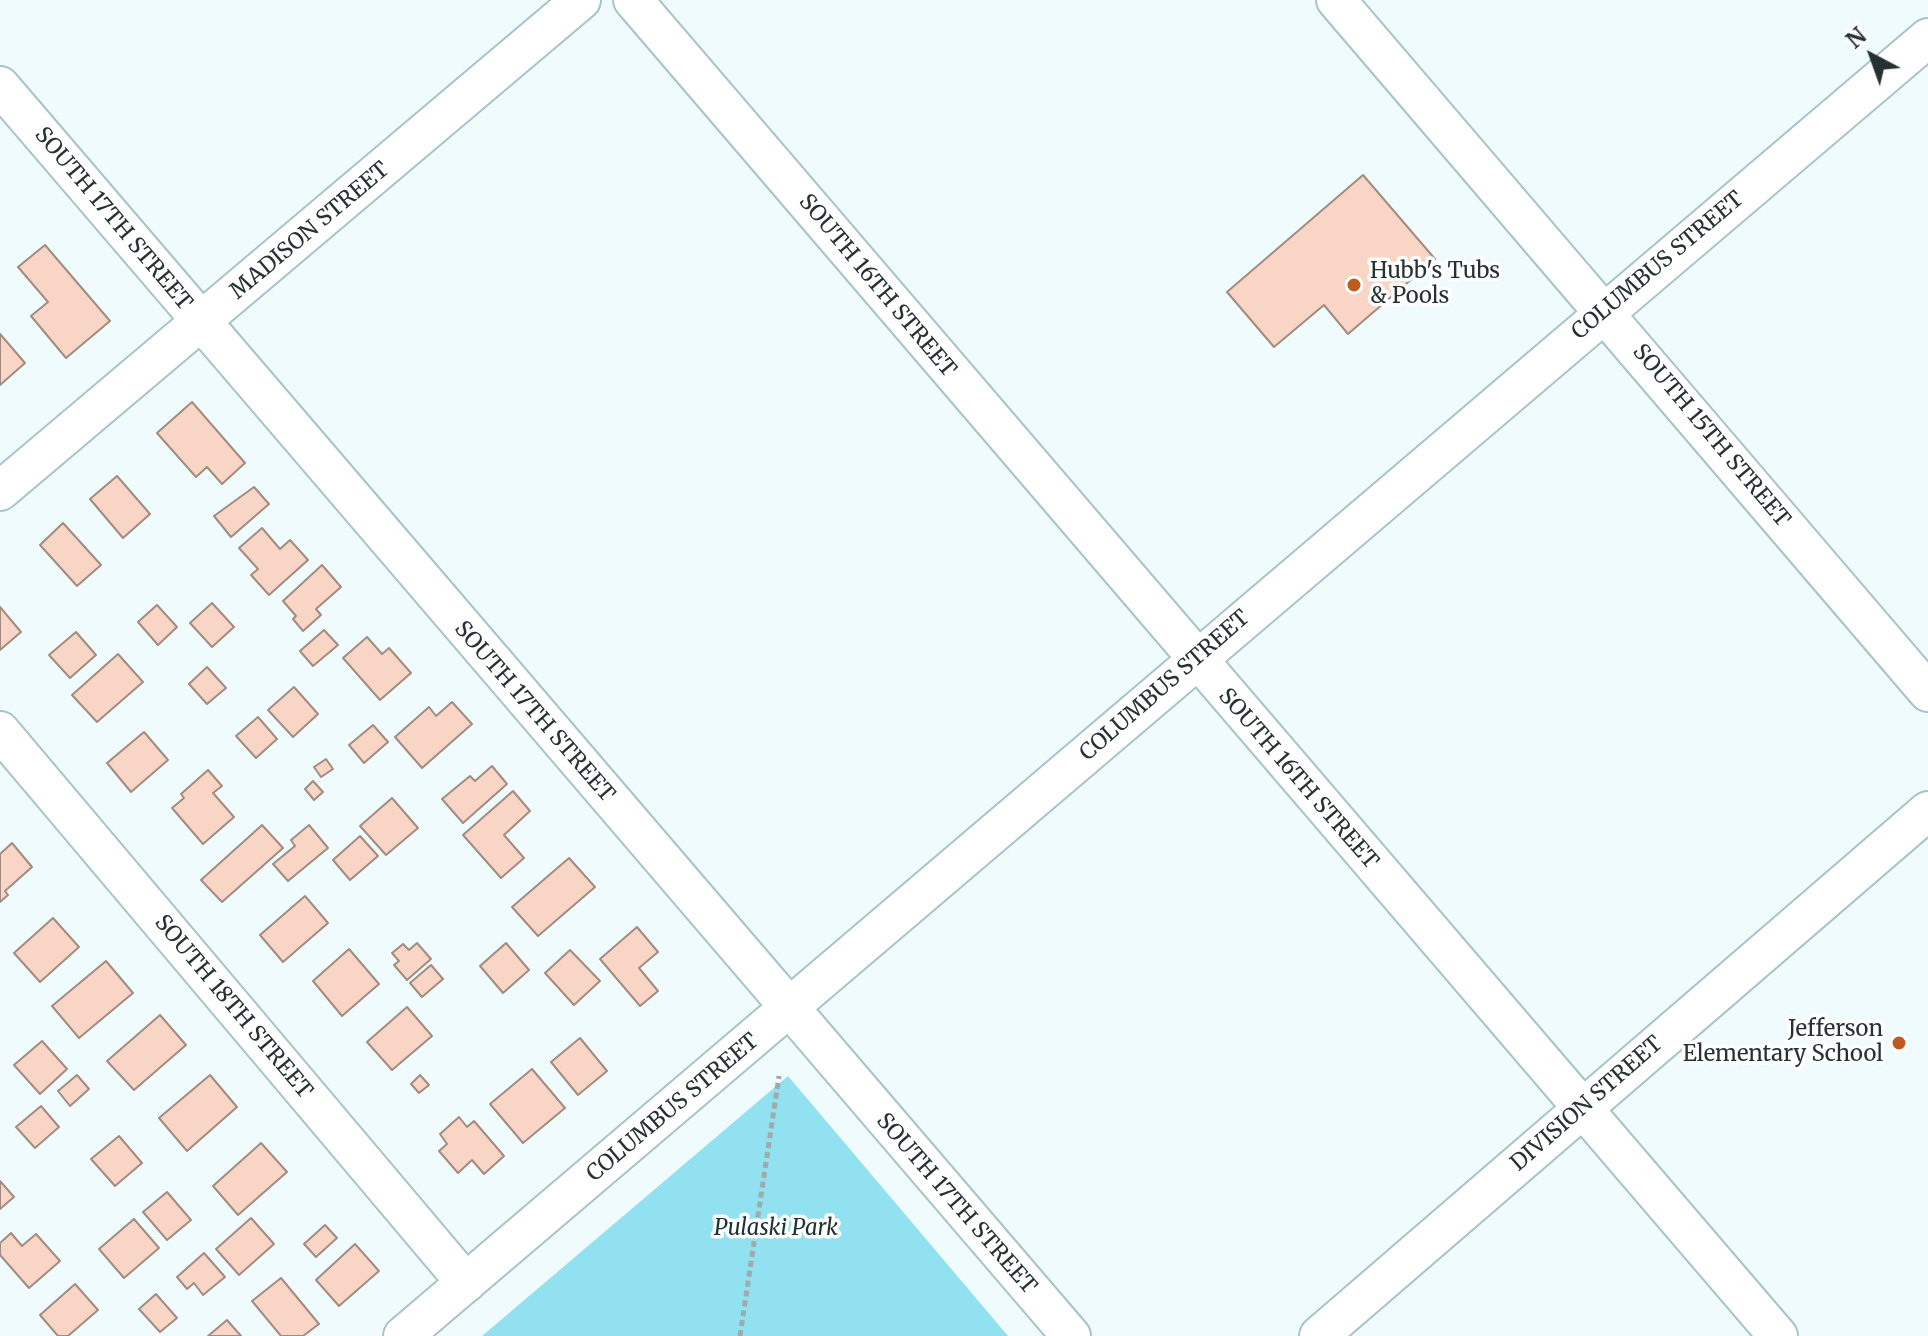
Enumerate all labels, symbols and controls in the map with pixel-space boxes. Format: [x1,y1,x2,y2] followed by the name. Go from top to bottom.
[1832,16,1912,96] north arrow
[1841,22,1872,54] text: N
[29,122,197,316] street label: SOUTH 17TH STREET
[225,157,395,305] street label: MADISON STREET
[1567,186,1749,346] street label: COLUMBUS STREET
[793,189,961,383] street label: SOUTH 16TH STREET
[1370,259,1500,310] place label: Hubb's Tubs & Pools
[1345,276,1363,294] marker: Hubb's Tubs & Pools
[1627,339,1795,533] street label: SOUTH 15TH STREET
[1075,605,1255,767] street label: COLUMBUS STREET
[448,616,620,808] street label: SOUTH 17TH STREET
[1212,683,1384,875] street label: SOUTH 16TH STREET
[149,910,317,1104] street label: SOUTH 18TH STREET
[1683,1017,1883,1068] place label: Jefferson Elementary School
[582,1028,764,1188] street label: COLUMBUS STREET
[1506,1031,1668,1177] street label: DIVISION STREET
[1890,1034,1908,1052] marker: Jefferson Elementary School
[870,1108,1042,1300] street label: SOUTH 17TH STREET
[714,1216,838,1242] park label: Pulaski Park

